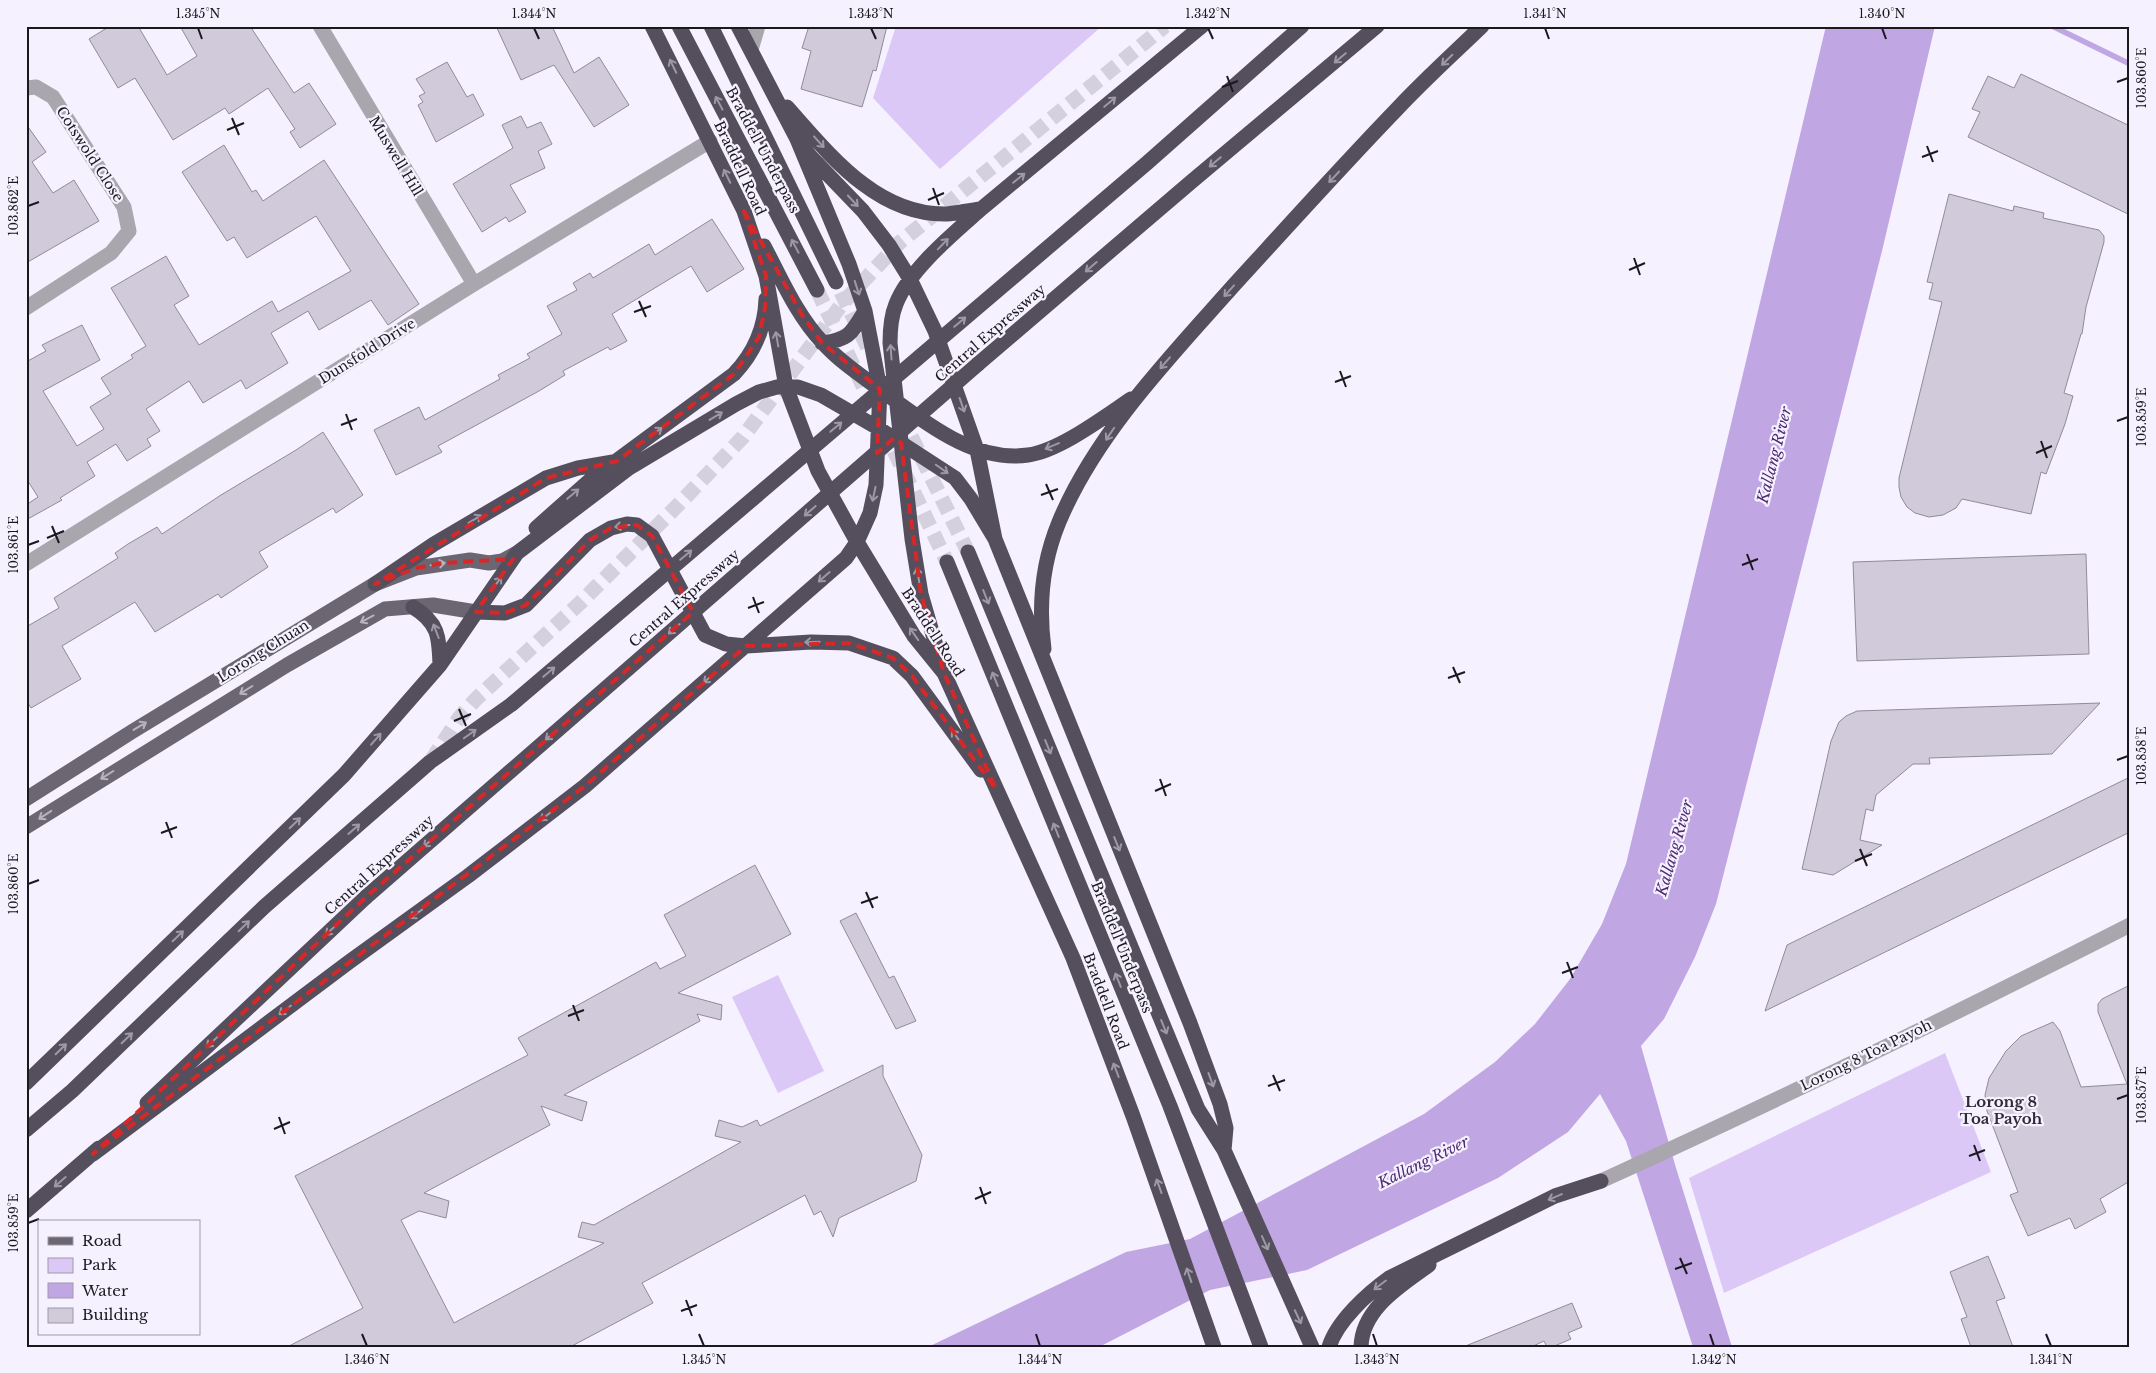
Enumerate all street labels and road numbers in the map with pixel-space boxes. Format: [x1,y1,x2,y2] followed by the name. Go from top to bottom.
[722,84,804,216] street label: Braddell Underpass
[52,103,128,205] street label: Cotswold Close
[365,113,427,200] street label: Muswell Hill
[710,118,770,219] street label: Braddell Road
[931,280,1049,386] street label: Central Expressway
[315,314,419,388] street label: Dunsfold Drive
[625,545,743,651] street label: Central Expressway
[898,584,969,680] street label: Braddell Road
[214,615,312,686] street label: Lorong Chuan
[321,811,437,919] street label: Central Expressway
[1087,878,1157,1016] street label: Braddell Underpass
[1079,950,1133,1053] street label: Braddell Road
[1797,1015,1935,1095] street label: Lorong 8 Toa Payoh

